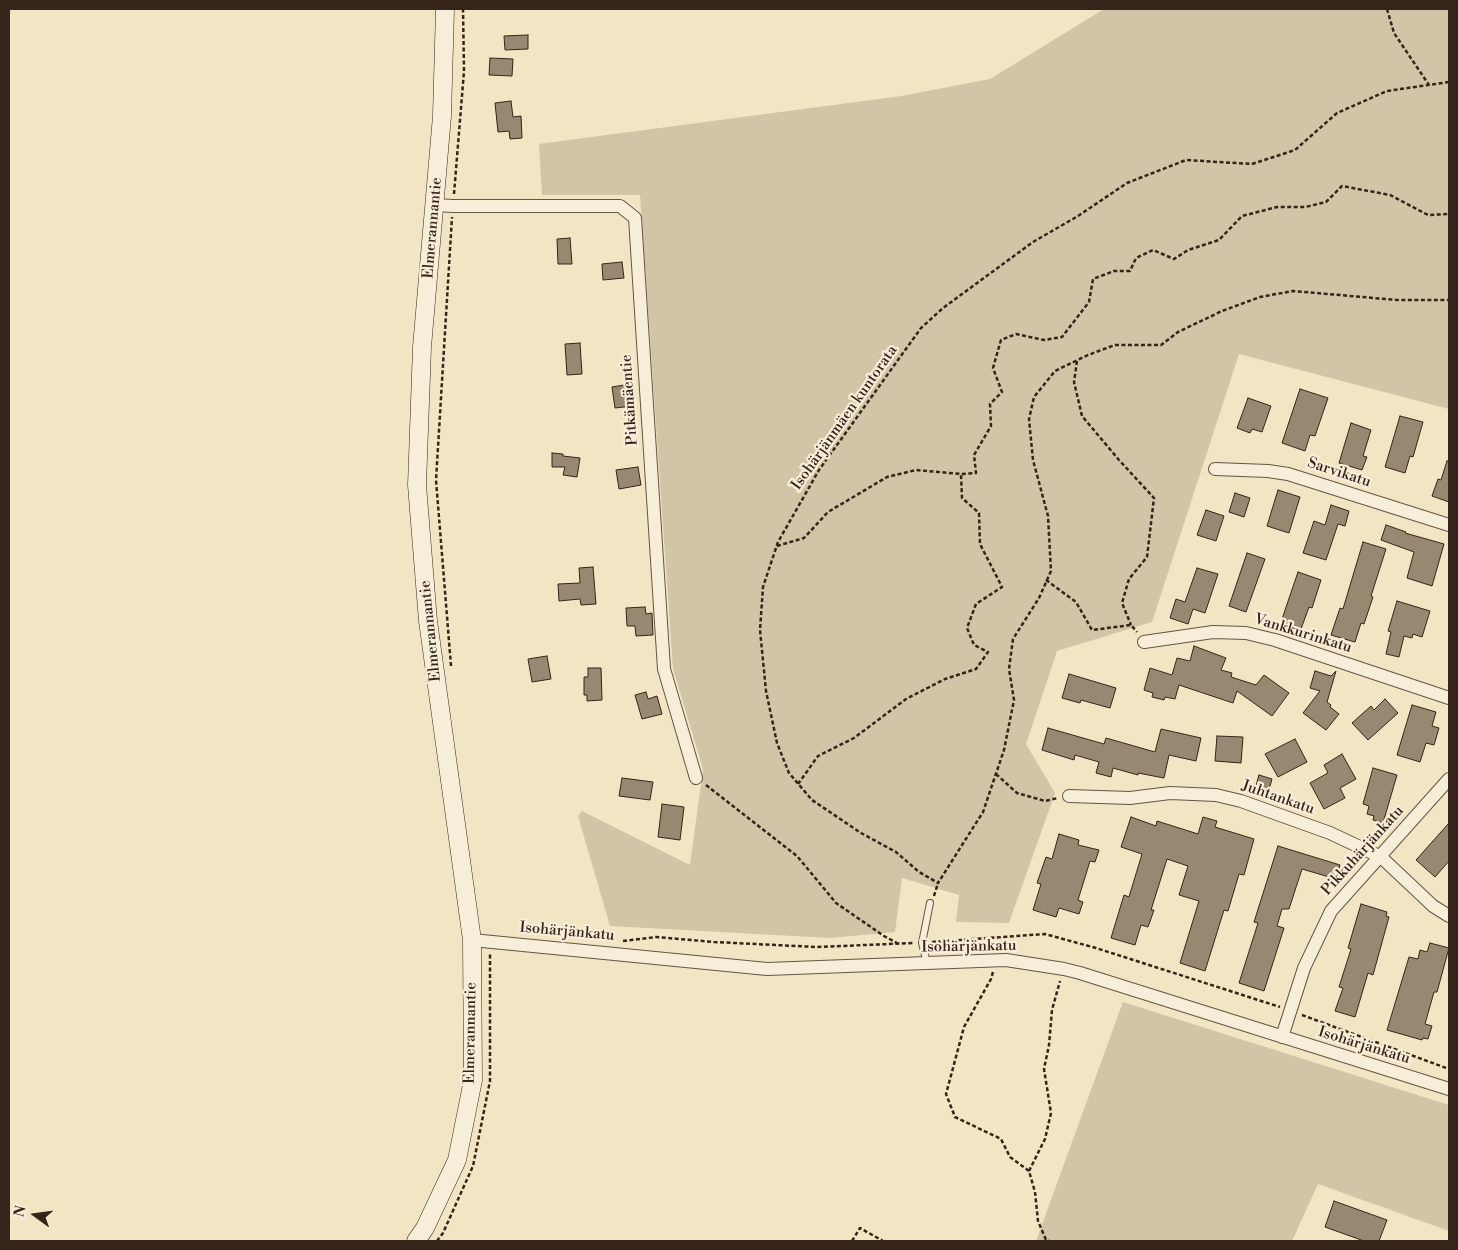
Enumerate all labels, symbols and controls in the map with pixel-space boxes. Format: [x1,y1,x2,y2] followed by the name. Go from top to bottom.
[420,177,446,279] street label: Elmerannantie
[788,342,902,494] street label: Isohärjänmäen kuntorata
[618,354,642,446] street label: Pitkämäentie
[1305,454,1373,492] street label: Sarvikatu
[417,579,445,683] street label: Elmerannantie
[1252,611,1354,657] street label: Vankkurinkatu
[1239,777,1317,819] street label: Juhtankatu
[1318,802,1408,900] street label: Pikkuhärjänkatu
[519,919,615,945] street label: Isohärjänkatu
[921,937,1017,957] street label: Isohärjänkatu
[461,982,481,1084] street label: Elmerannantie
[1316,1023,1412,1069] street label: Isohärjänkatu
[10,1190,60,1240] north arrow
[10,1204,31,1219] text: N

